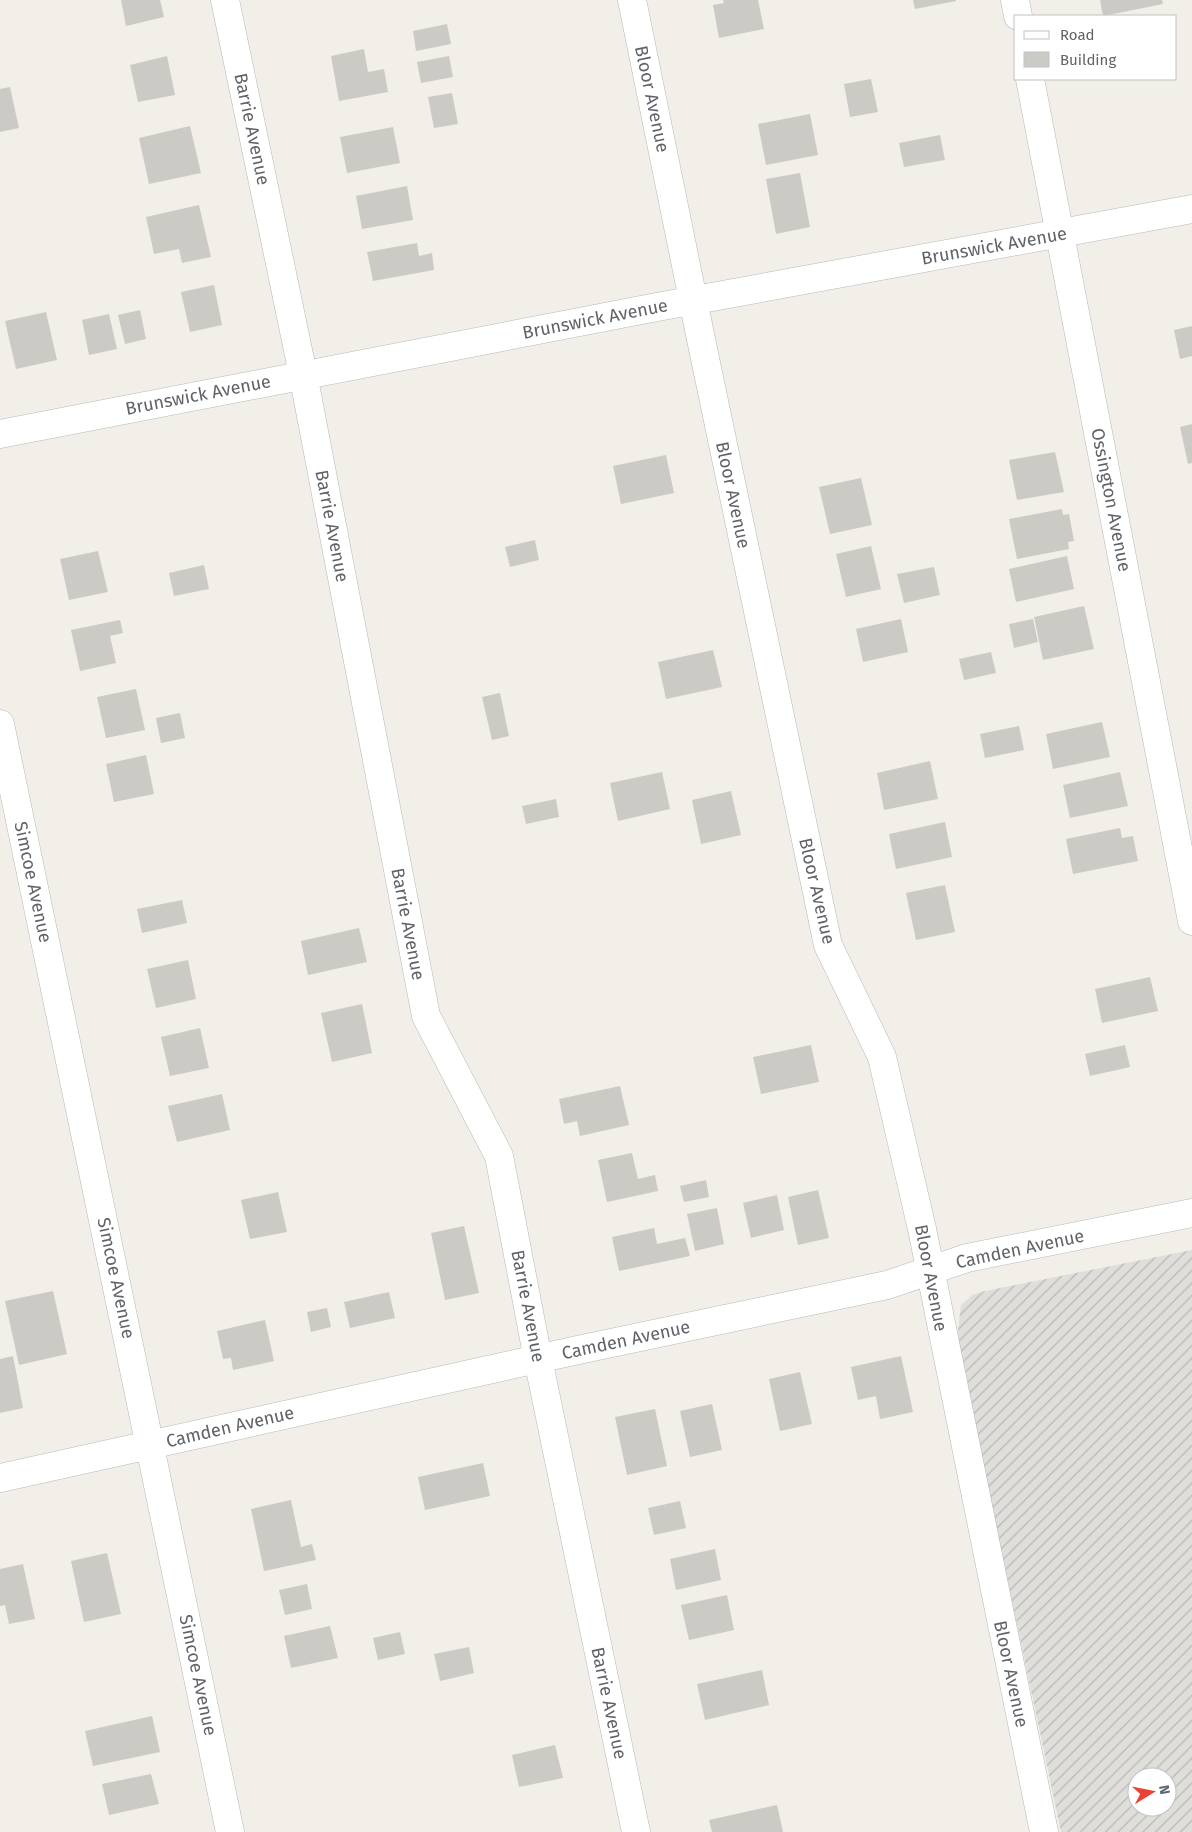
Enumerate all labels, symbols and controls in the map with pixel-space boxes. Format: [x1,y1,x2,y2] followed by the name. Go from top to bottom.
[1014,15,1177,80] legend
[1060,26,1095,44] text: Road
[630,44,674,154] street label: Bloor Avenue
[1060,51,1116,69] text: Building
[229,71,275,187] street label: Barrie Avenue
[919,222,1069,270] street label: Brunswick Avenue
[520,294,670,344] street label: Brunswick Avenue
[123,370,273,420] street label: Brunswick Avenue
[1086,426,1136,574] street label: Ossington Avenue
[711,440,755,550] street label: Bloor Avenue
[310,468,354,584] street label: Barrie Avenue
[9,819,57,945] street label: Simcoe Avenue
[794,836,840,946] street label: Bloor Avenue
[386,866,430,982] street label: Barrie Avenue
[92,1215,140,1341] street label: Simcoe Avenue
[910,1223,952,1333] street label: Bloor Avenue
[954,1225,1086,1273] street label: Camden Avenue
[506,1248,550,1364] street label: Barrie Avenue
[560,1316,692,1364] street label: Camden Avenue
[164,1402,296,1452] street label: Camden Avenue
[174,1612,222,1738] street label: Simcoe Avenue
[989,1619,1033,1729] street label: Bloor Avenue
[586,1645,632,1761] street label: Barrie Avenue
[1127,1767,1177,1817] north arrow
[1155,1784,1173,1796] text: N

